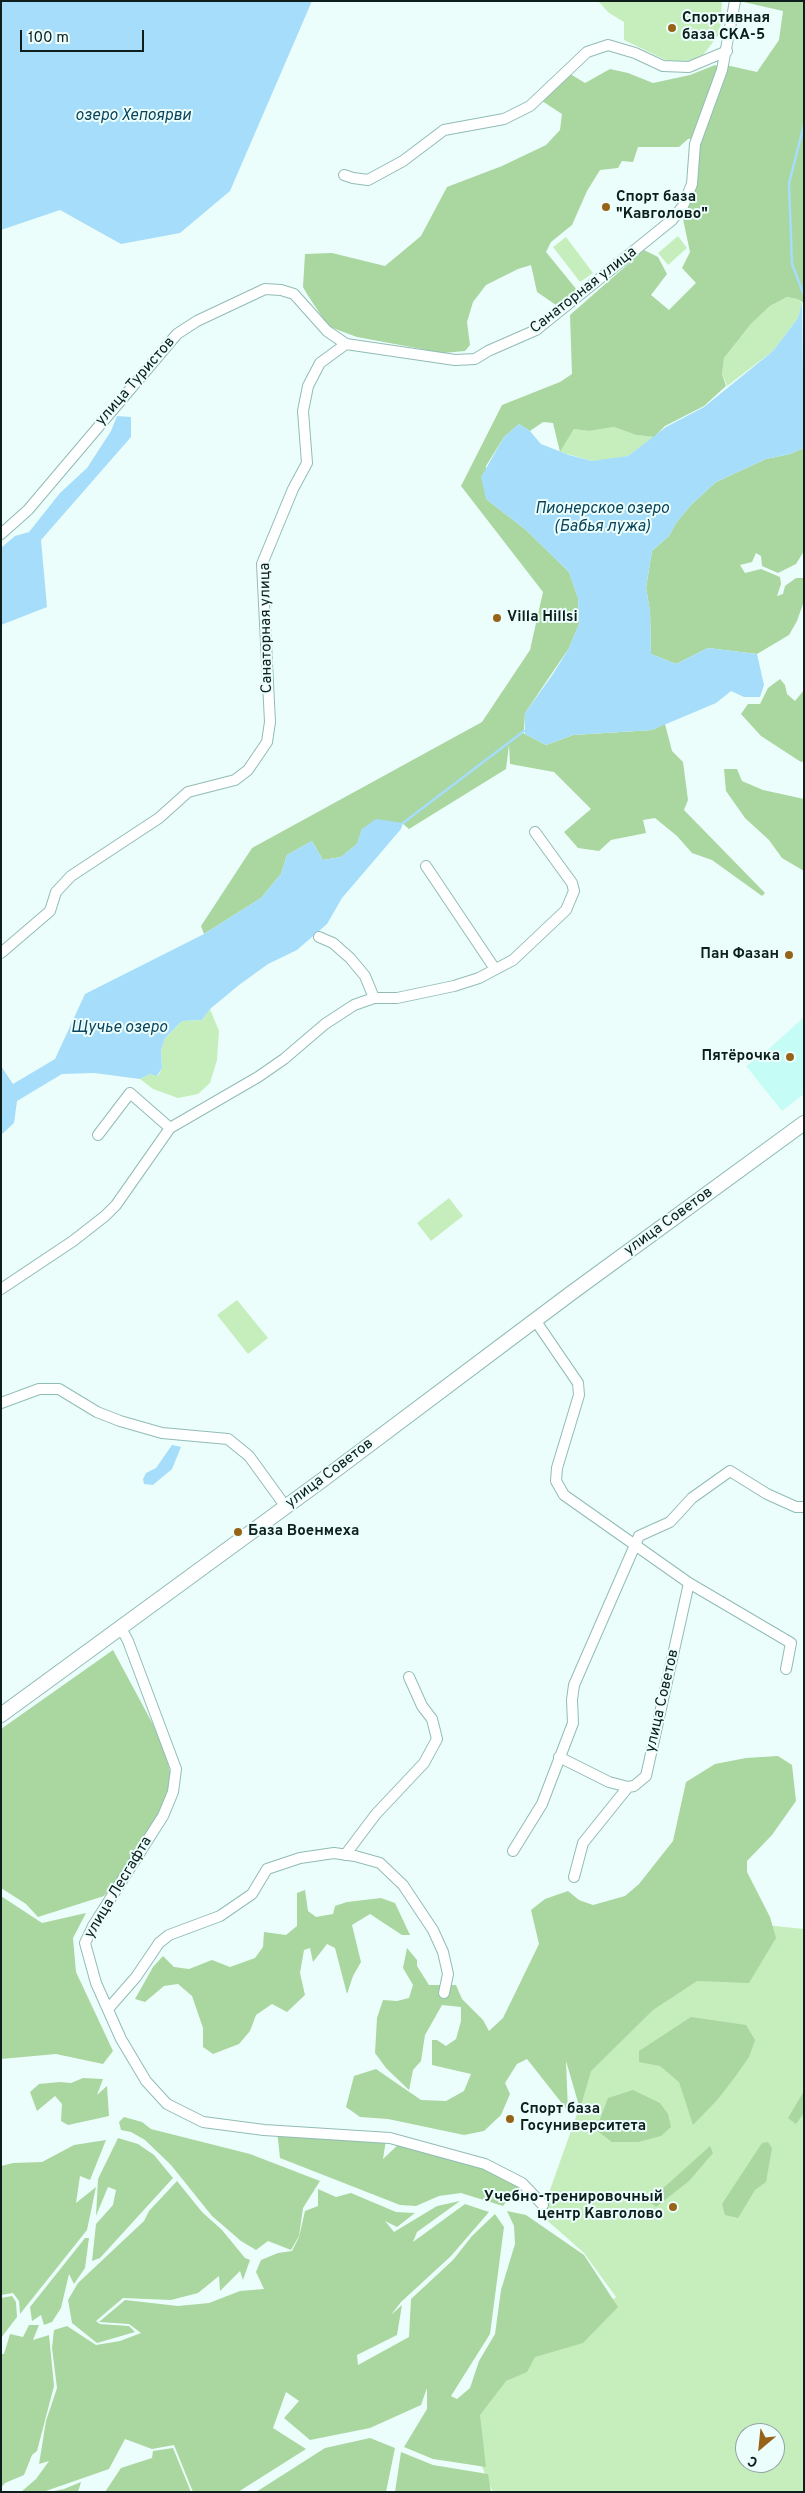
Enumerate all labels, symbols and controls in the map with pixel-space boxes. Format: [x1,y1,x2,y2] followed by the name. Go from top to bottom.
[682,10,770,45] place label: Спортивная база СКА-5
[22,20,146,52] scale bar
[666,22,678,34] marker: Спортивная база СКА-5
[28,29,69,48] text: 100 m
[75,107,191,127] water label: озеро Хепоярви
[616,189,708,224] place label: Спорт база "Кавголово"
[600,201,612,213] marker: Спорт база "Кавголово"
[527,244,641,338] street label: Санаторная улица
[93,334,179,430] street label: улица Туристов
[535,500,669,538] water label: Пионерское озеро (Бабья лужа)
[257,563,277,693] street label: Санаторная улица
[507,609,578,627] place label: Villa Hillsi
[491,612,503,624] marker: Villa Hillsi
[700,946,779,964] place label: Пан Фазан
[783,949,795,961] marker: Пан Фазан
[71,1019,167,1039] water label: Щучье озеро
[702,1048,780,1066] place label: Пятёрочка
[784,1051,796,1063] marker: Пятёрочка
[621,1184,717,1260] street label: улица Советов
[283,1435,377,1513] street label: улица Советов
[248,1523,359,1541] place label: База Военмеха
[232,1526,244,1538] marker: База Военмеха
[642,1648,684,1754] street label: улица Советов
[81,1834,157,1942] street label: улица Лесгафта
[520,2101,646,2136] place label: Спорт база Госуниверситета
[504,2113,516,2125] marker: Спорт база Госуниверситета
[484,2189,663,2224] place label: Учебно-тренировочный центр Кавголово
[667,2201,679,2213] marker: Учебно-тренировочный центр Кавголово
[735,2423,785,2473] north arrow
[745,2451,761,2470] text: С

